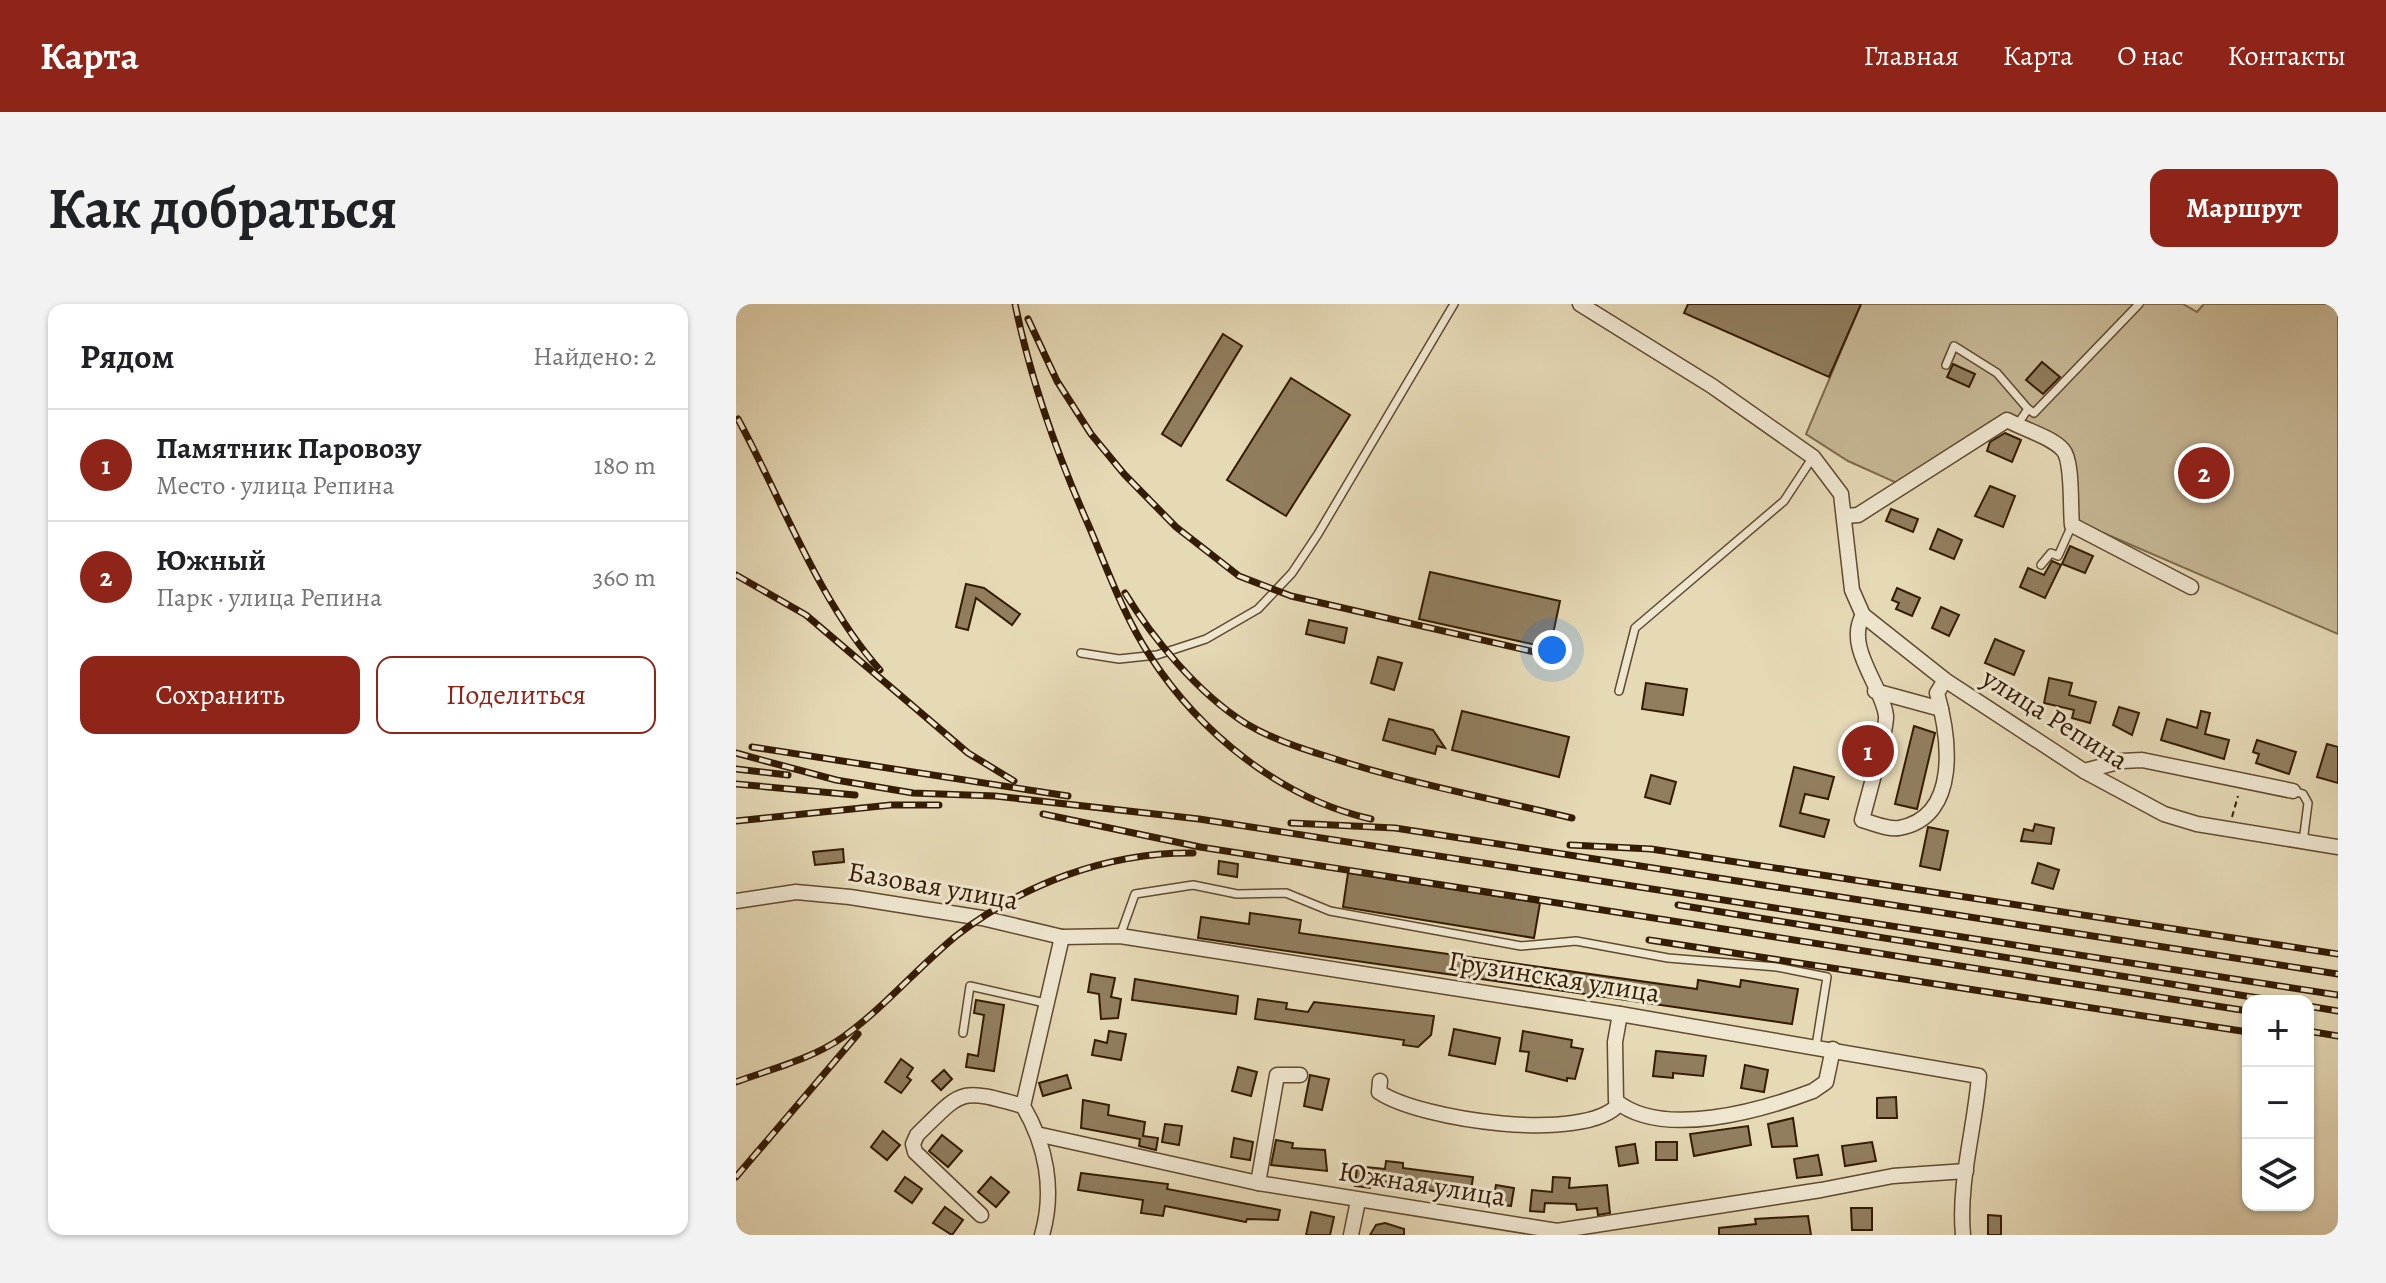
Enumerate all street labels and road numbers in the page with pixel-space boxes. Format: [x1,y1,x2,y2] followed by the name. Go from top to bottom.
[1974,659,2135,779] street label: улица Репина
[845,852,1021,920] street label: Базовая улица
[1445,942,1663,1013] street label: Грузинская улица
[1336,1152,1508,1216] street label: Южная улица

